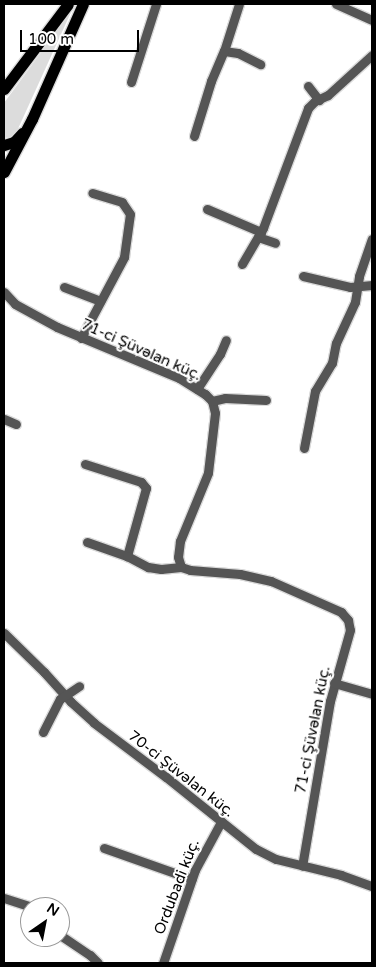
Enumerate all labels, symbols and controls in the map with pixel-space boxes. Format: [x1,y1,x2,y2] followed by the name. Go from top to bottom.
[22,20,141,52] scale bar
[28,30,74,48] text: 100 m
[78,315,204,385] street label: 71-ci Şüvəlan küç.
[292,665,334,795] street label: 71-ci Şüvəlan küç.
[124,727,238,821] street label: 70-ci Şüvəlan küç.
[151,837,203,937] street label: Ordubadi küç.
[20,897,70,947] north arrow
[44,900,62,920] text: N

